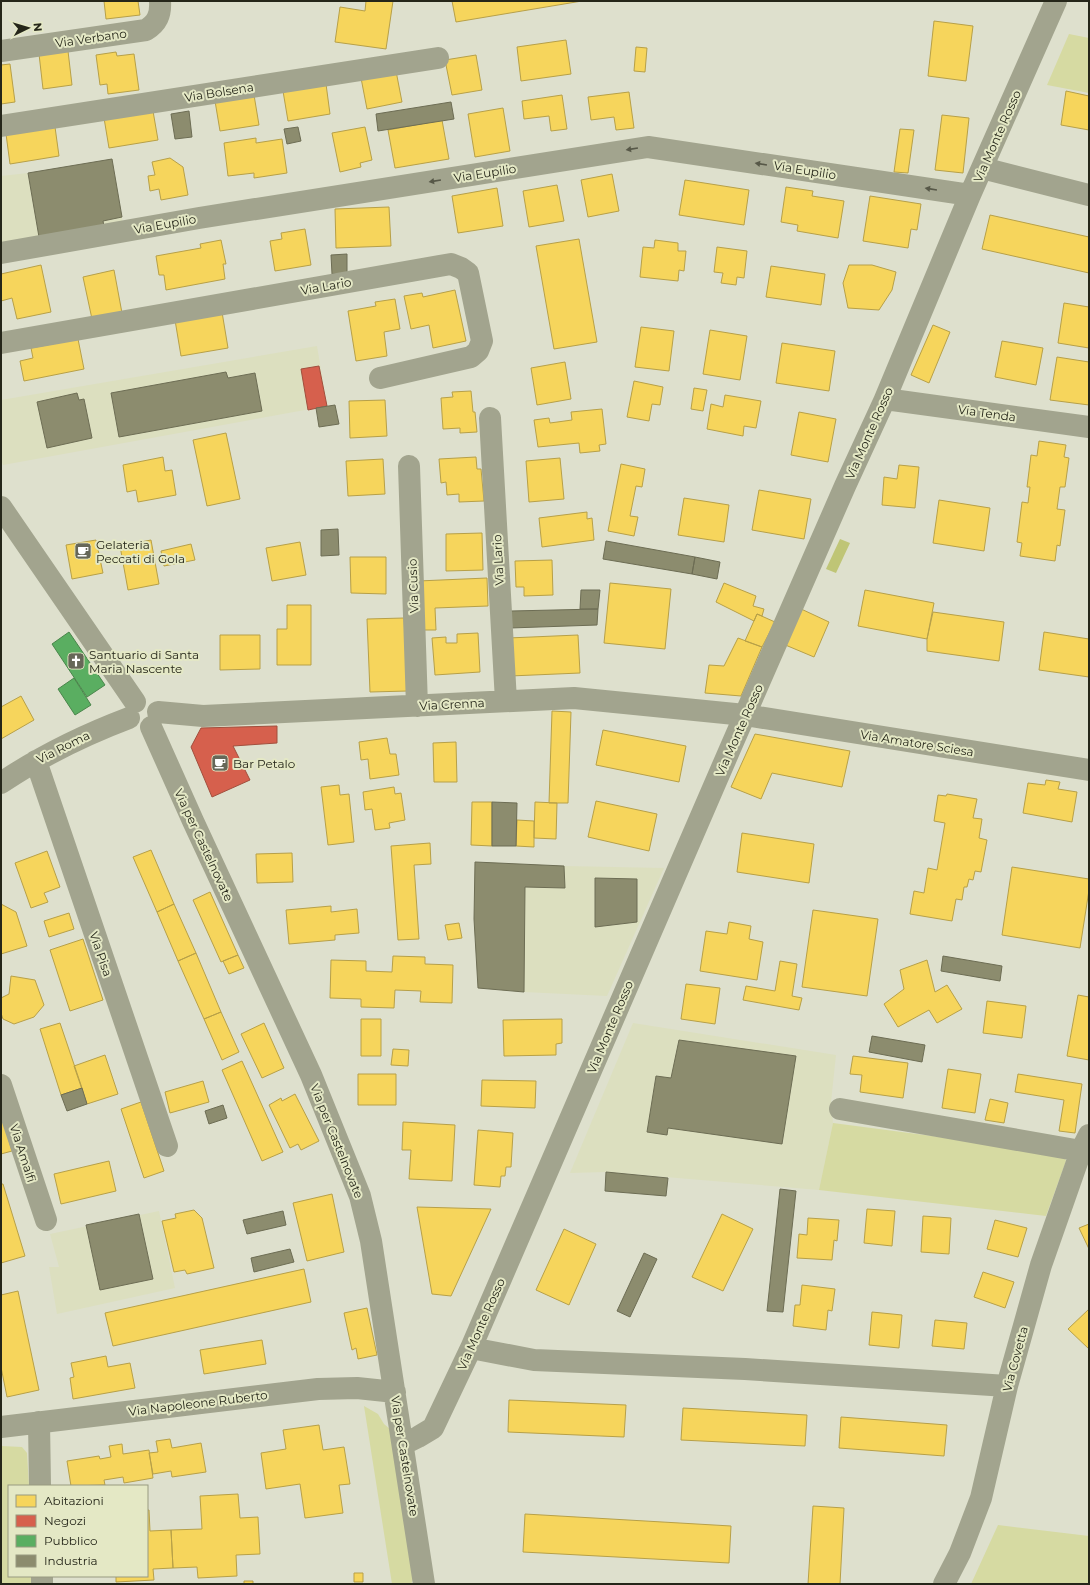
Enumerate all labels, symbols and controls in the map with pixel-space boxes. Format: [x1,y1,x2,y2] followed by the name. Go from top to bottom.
[8,8,48,48] north arrow
[31,22,45,32] text: N
[54,26,128,50] street label: Via Verbano
[183,79,255,105] street label: Via Bolsena
[970,88,1024,184] street label: Via Monte Rosso
[626,146,638,152] one-way arrow
[773,158,837,182] street label: Via Eupilio
[453,161,517,185] street label: Via Eupilio
[755,161,767,167] one-way arrow
[429,178,441,184] one-way arrow
[925,186,937,192] one-way arrow
[133,211,197,237] street label: Via Eupilio
[299,274,353,298] street label: Via Lario
[842,385,896,481] street label: Via Monte Rosso
[957,402,1017,424] street label: Via Tenda
[489,534,507,586] street label: Via Lario
[96,537,185,566] place label: Gelateria Peccati di Gola
[73,541,93,561] cafe icon: Gelateria Peccati di Gola
[405,558,421,614] street label: Via Cusio
[89,647,199,676] place label: Santuario di Santa Maria Nascente
[66,651,86,671] church icon: Santuario di Santa Maria Nascente
[712,682,766,778] street label: Via Monte Rosso
[419,695,485,713] street label: Via Crenna
[34,727,92,767] street label: Via Roma
[859,727,975,759] street label: Via Amatore Sciesa
[210,753,230,773] cafe icon: Bar Petalo
[233,756,295,771] place label: Bar Petalo
[171,786,237,904] street label: Via per Castelnovate
[86,930,116,978] street label: Via Pisa
[584,978,636,1076] street label: Via Monte Rosso
[307,1082,367,1200] street label: Via per Castelnovate
[7,1122,39,1184] street label: Via Amalfi
[454,1276,508,1372] street label: Via Monte Rosso
[999,1325,1031,1393] street label: Via Covetta
[128,1387,268,1419] street label: Via Napoleone Ruberto
[388,1395,422,1517] street label: Via per Castelnovate
[8,1485,148,1577] legend
[44,1493,104,1508] text: Abitazioni
[44,1513,86,1528] text: Negozi
[44,1533,98,1548] text: Pubblico
[44,1553,98,1568] text: Industria

